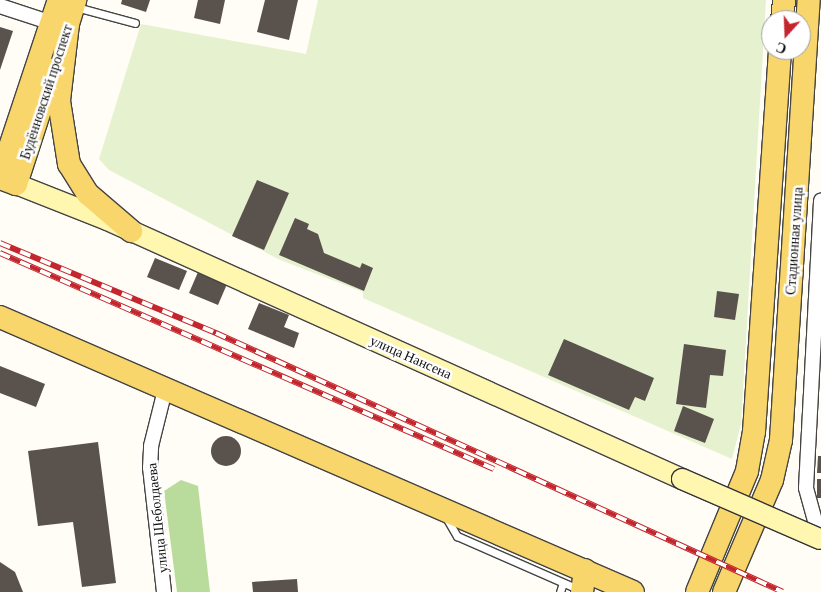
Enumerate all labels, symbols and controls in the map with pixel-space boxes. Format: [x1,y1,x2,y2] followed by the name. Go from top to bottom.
[761,10,811,60] north arrow
[16,22,76,162] street label: Будённовский проспект
[774,39,789,57] text: С
[782,186,806,296] street label: Стадионная улица
[368,332,454,382] street label: улица Нансена
[143,462,171,574] street label: улица Шеболдаева

